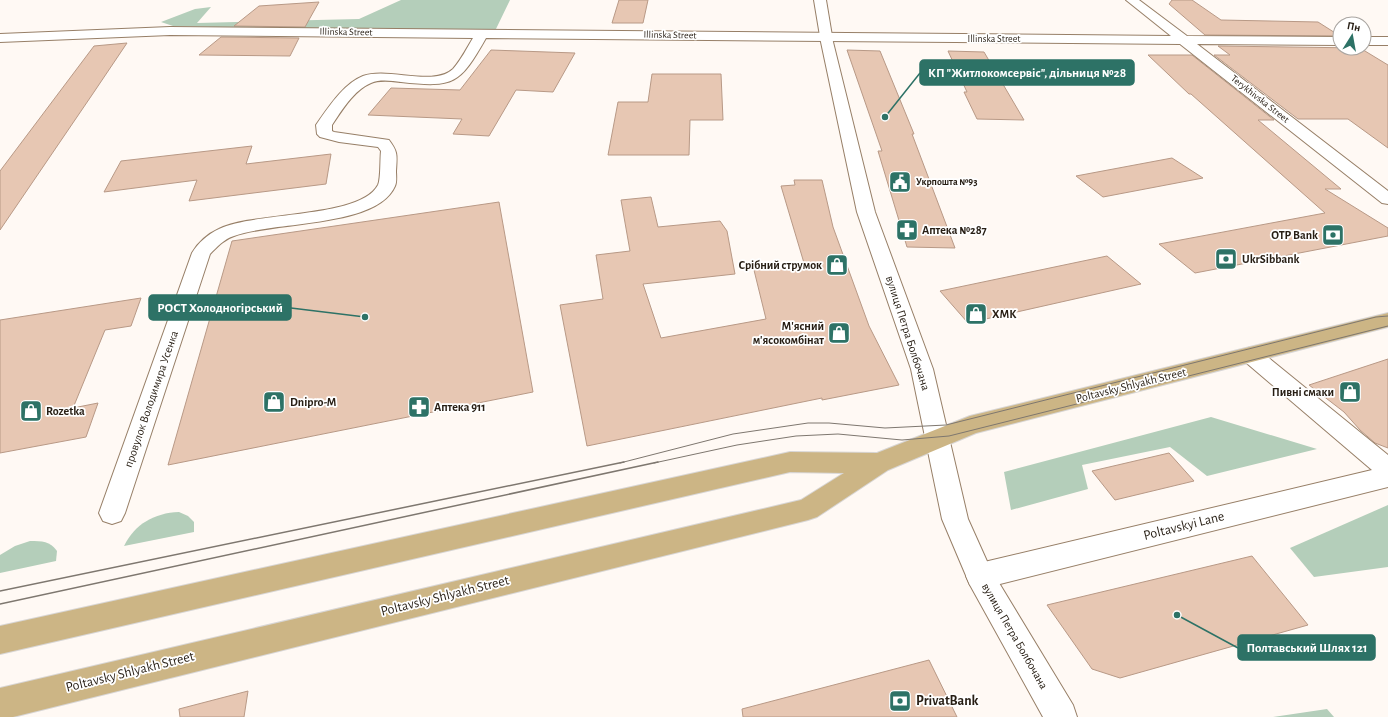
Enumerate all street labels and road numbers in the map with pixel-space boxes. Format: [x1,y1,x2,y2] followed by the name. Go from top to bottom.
[319,27,373,37] street label: Illinska Street
[643,30,697,40] street label: Illinska Street
[967,34,1021,44] street label: Illinska Street
[1229,73,1292,125] street label: Terykhivska Street
[883,274,932,393] street label: вулиця Петра Болбочана
[122,329,181,469] street label: провулок Володимира Усенка
[1075,365,1188,405] street label: Poltavsky Shlyakh Street
[1142,509,1226,543] street label: Poltavskyi Lane
[379,573,511,619] street label: Poltavsky Shlyakh Street
[979,581,1050,692] street label: вулиця Петра Болбочана
[64,649,196,695] street label: Poltavsky Shlyakh Street

